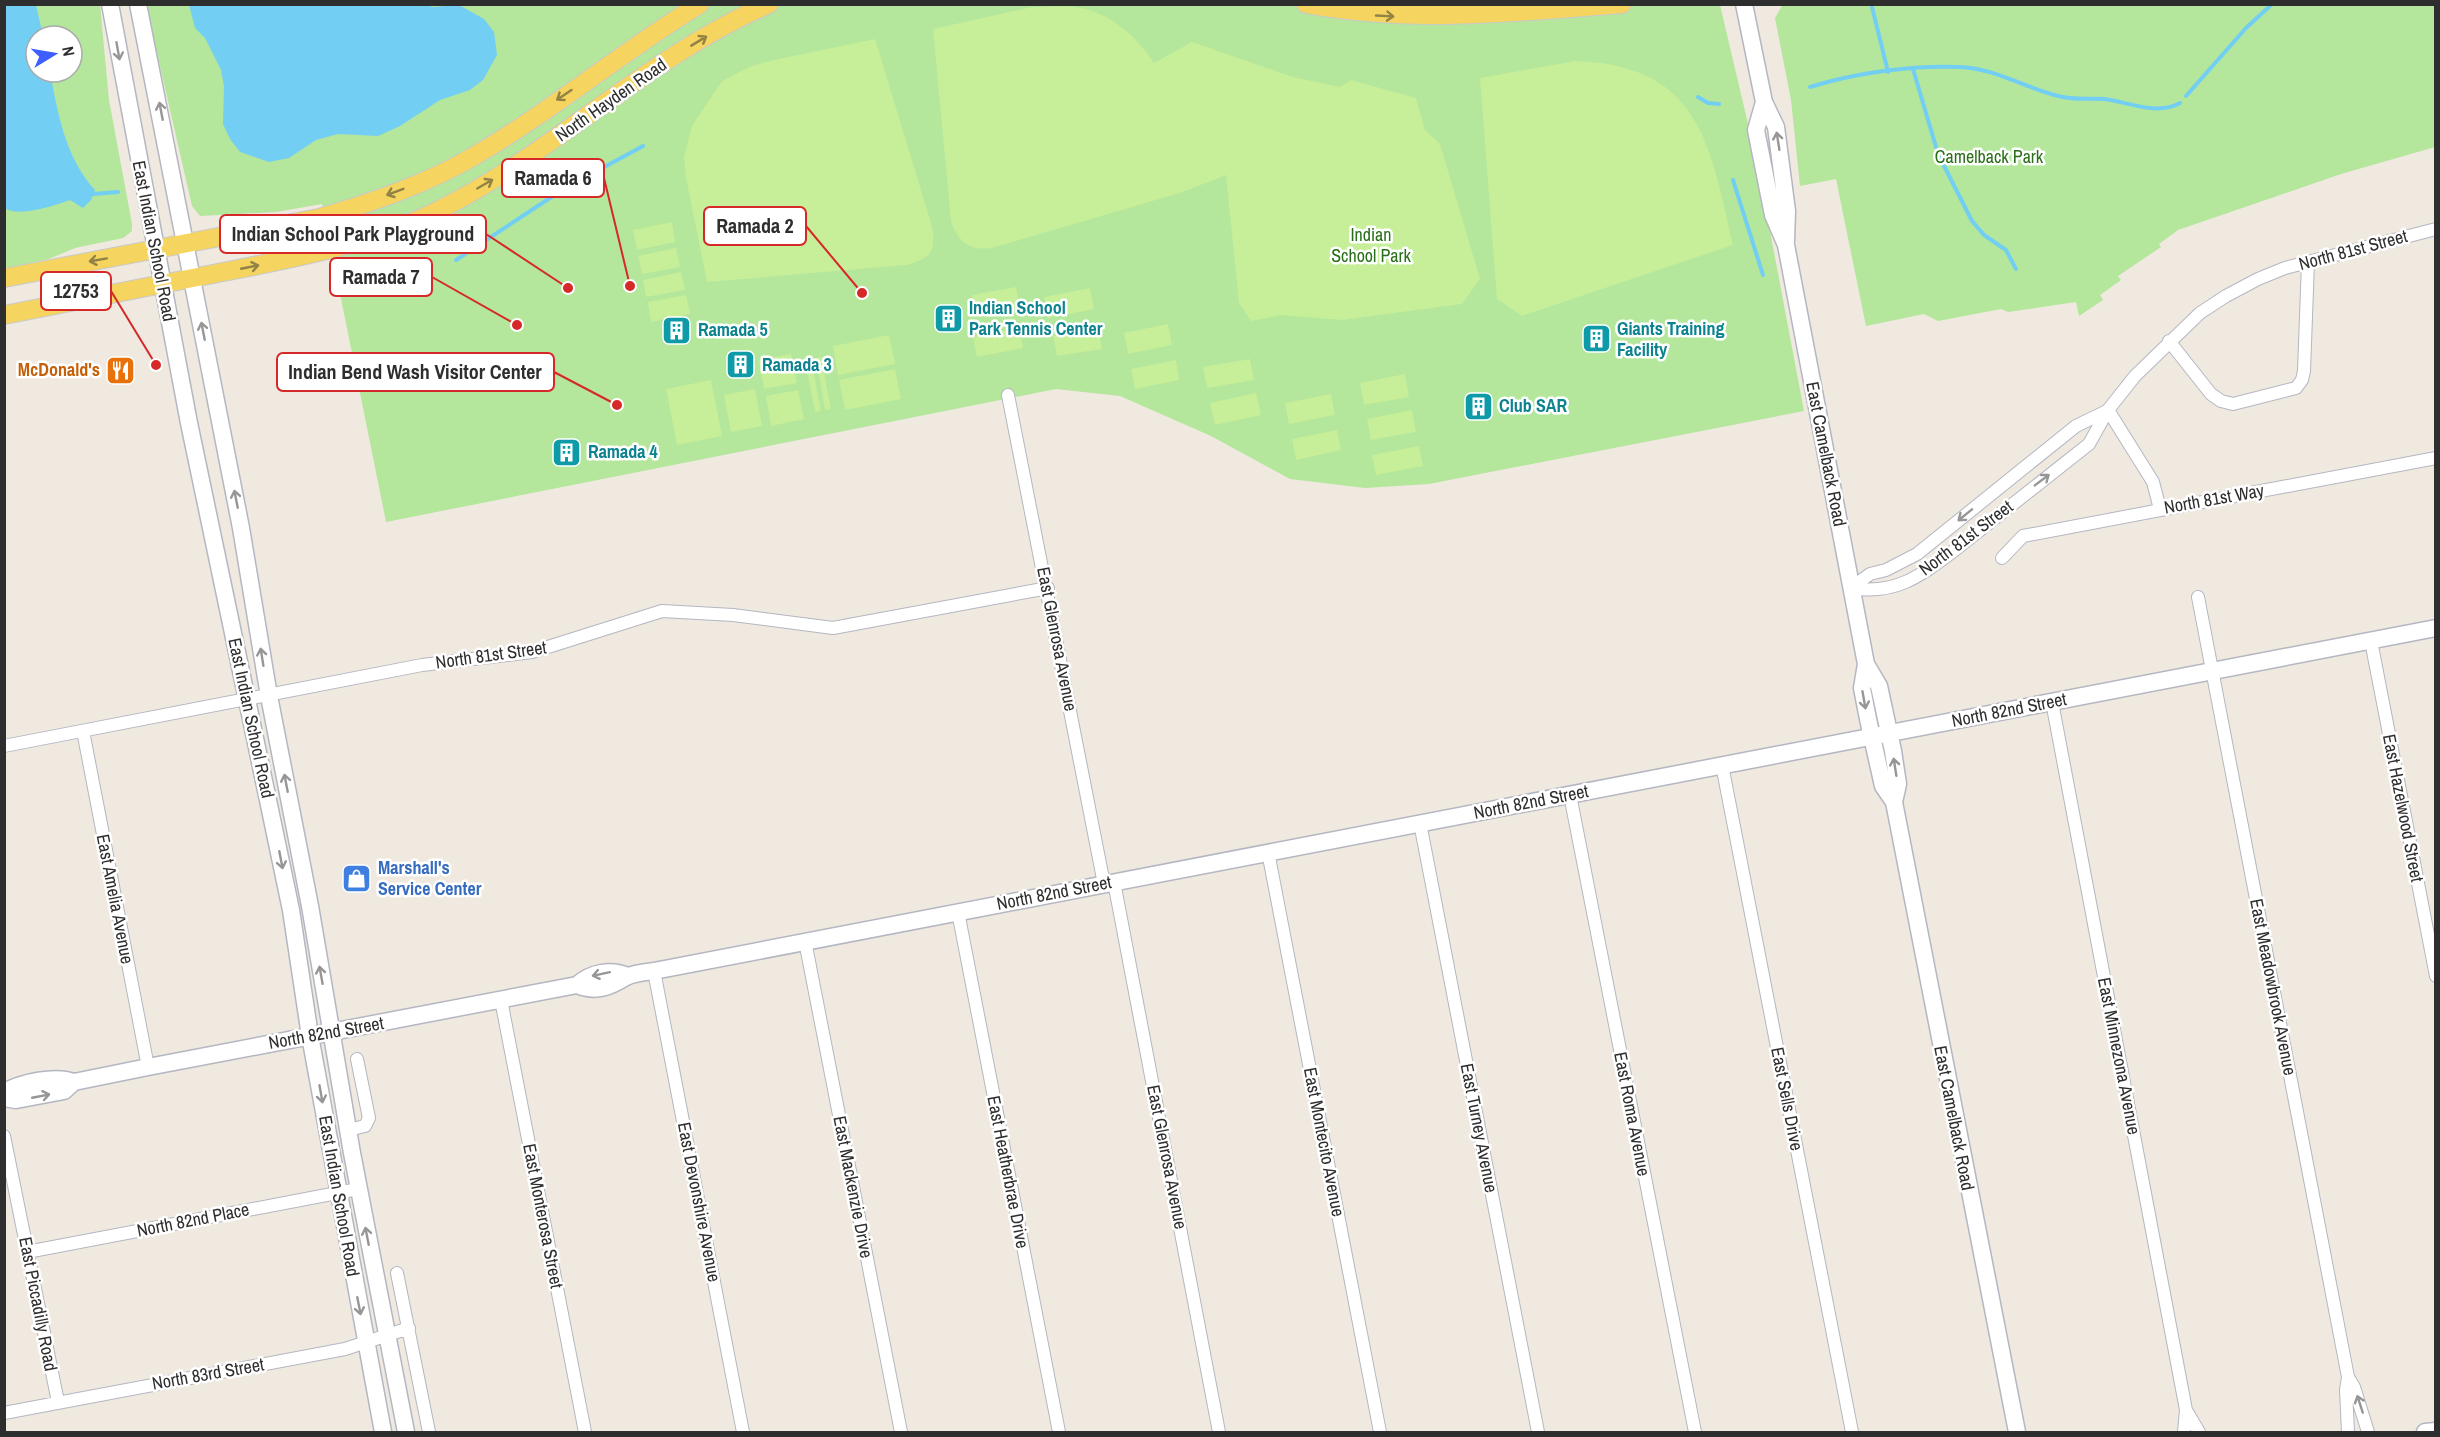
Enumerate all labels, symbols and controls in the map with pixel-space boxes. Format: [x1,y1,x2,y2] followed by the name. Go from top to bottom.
[1375,10,1395,21] one-way arrow
[24,24,84,84] north arrow
[690,35,707,47] one-way arrow
[113,41,124,60] one-way arrow
[57,44,80,58] text: N
[550,52,671,147] street label: North Hayden Road
[556,89,573,101] one-way arrow
[155,101,166,121] one-way arrow
[1772,132,1783,151] one-way arrow
[1935,144,2044,169] park label: Camelback Park
[127,158,182,323] street label: East Indian School Road
[502,159,604,197] callout: Ramada 6
[514,164,592,191] text: Ramada 6
[476,178,493,190] one-way arrow
[386,187,405,198] one-way arrow
[704,207,806,245] callout: Ramada 2
[716,212,794,239] text: Ramada 2
[220,215,486,253] callout: Indian School Park Playground
[232,220,474,247] text: Indian School Park Playground
[1331,222,1411,268] park label: Indian School Park
[2296,223,2410,276] street label: North 81st Street
[89,255,109,266] one-way arrow
[330,258,432,296] callout: Ramada 7
[240,261,260,272] one-way arrow
[342,263,420,290] text: Ramada 7
[41,272,111,310] callout: 12753
[53,277,99,304] text: 12753
[969,295,1103,341] place label: Indian School Park Tennis Center
[932,302,964,334] building icon: Indian School Park Tennis Center
[661,314,693,346] building icon: Ramada 5
[1617,316,1724,362] place label: Giants Training Facility
[698,317,768,342] place label: Ramada 5
[197,322,208,342] one-way arrow
[1580,323,1612,355] building icon: Giants Training Facility
[725,349,757,381] building icon: Ramada 3
[762,352,832,377] place label: Ramada 3
[277,353,554,391] callout: Indian Bend Wash Visitor Center
[105,354,137,386] restaurant icon: McDonald's
[18,357,100,382] place label: McDonald's
[288,358,542,385] text: Indian Bend Wash Visitor Center
[1800,379,1853,528] street label: East Camelback Road
[1462,390,1494,422] building icon: Club SAR
[1499,393,1567,418] place label: Club SAR
[551,436,583,468] building icon: Ramada 4
[588,439,659,464] place label: Ramada 4
[2033,474,2049,486] one-way arrow
[2162,477,2267,520] street label: North 81st Way
[230,490,241,510] one-way arrow
[1914,494,2018,581] street label: North 81st Street
[1957,509,1973,522] one-way arrow
[1031,565,1084,713] street label: East Glenrosa Avenue
[434,634,548,675] street label: North 81st Street
[222,635,281,800] street label: East Indian School Road
[256,647,267,667] one-way arrow
[1949,686,2068,733] street label: North 82nd Street
[1859,690,1870,709] one-way arrow
[2377,732,2430,884] street label: East Hazelwood Street
[1890,758,1901,778] one-way arrow
[280,774,291,793] one-way arrow
[1471,778,1590,825] street label: North 82nd Street
[91,832,140,966] street label: East Amelia Avenue
[276,850,287,869] one-way arrow
[378,855,482,901] place label: Marshall's Service Center
[341,862,373,894] shop icon: Marshall's Service Center
[994,869,1113,916] street label: North 82nd Street
[2244,896,2303,1077] street label: East Meadowbrook Avenue
[315,965,326,985] one-way arrow
[592,969,612,980] one-way arrow
[2092,975,2147,1137] street label: East Minnezona Avenue
[266,1010,385,1055] street label: North 82nd Street
[1928,1043,1981,1192] street label: East Camelback Road
[1765,1045,1810,1153] street label: East Sells Drive
[1608,1050,1657,1178] street label: East Roma Avenue
[1455,1061,1504,1195] street label: East Turney Avenue
[1298,1065,1351,1219] street label: East Montecito Avenue
[1141,1083,1194,1231] street label: East Glenrosa Avenue
[316,1084,327,1103] one-way arrow
[31,1090,50,1101] one-way arrow
[981,1093,1036,1250] street label: East Heatherbrae Drive
[313,1113,366,1278] street label: East Indian School Road
[827,1114,880,1260] street label: East Mackenzie Drive
[672,1120,727,1284] street label: East Devonshire Avenue
[517,1141,570,1290] street label: East Monterosa Street
[135,1196,251,1243] street label: North 82nd Place
[361,1227,372,1247] one-way arrow
[13,1235,64,1373] street label: East Piccadilly Road
[354,1297,366,1316] one-way arrow
[150,1351,266,1396] street label: North 83rd Street
[2354,1395,2365,1414] one-way arrow

